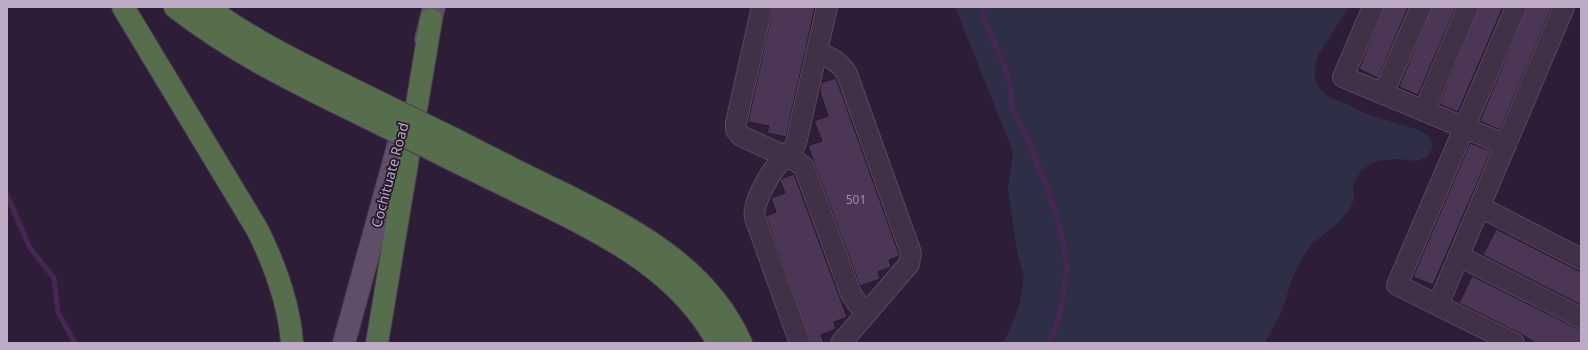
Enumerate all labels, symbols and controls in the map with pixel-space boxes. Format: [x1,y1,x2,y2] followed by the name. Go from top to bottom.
[366,120,413,230] street label: Cochituate Road
[846,191,866,208] house number: 501

